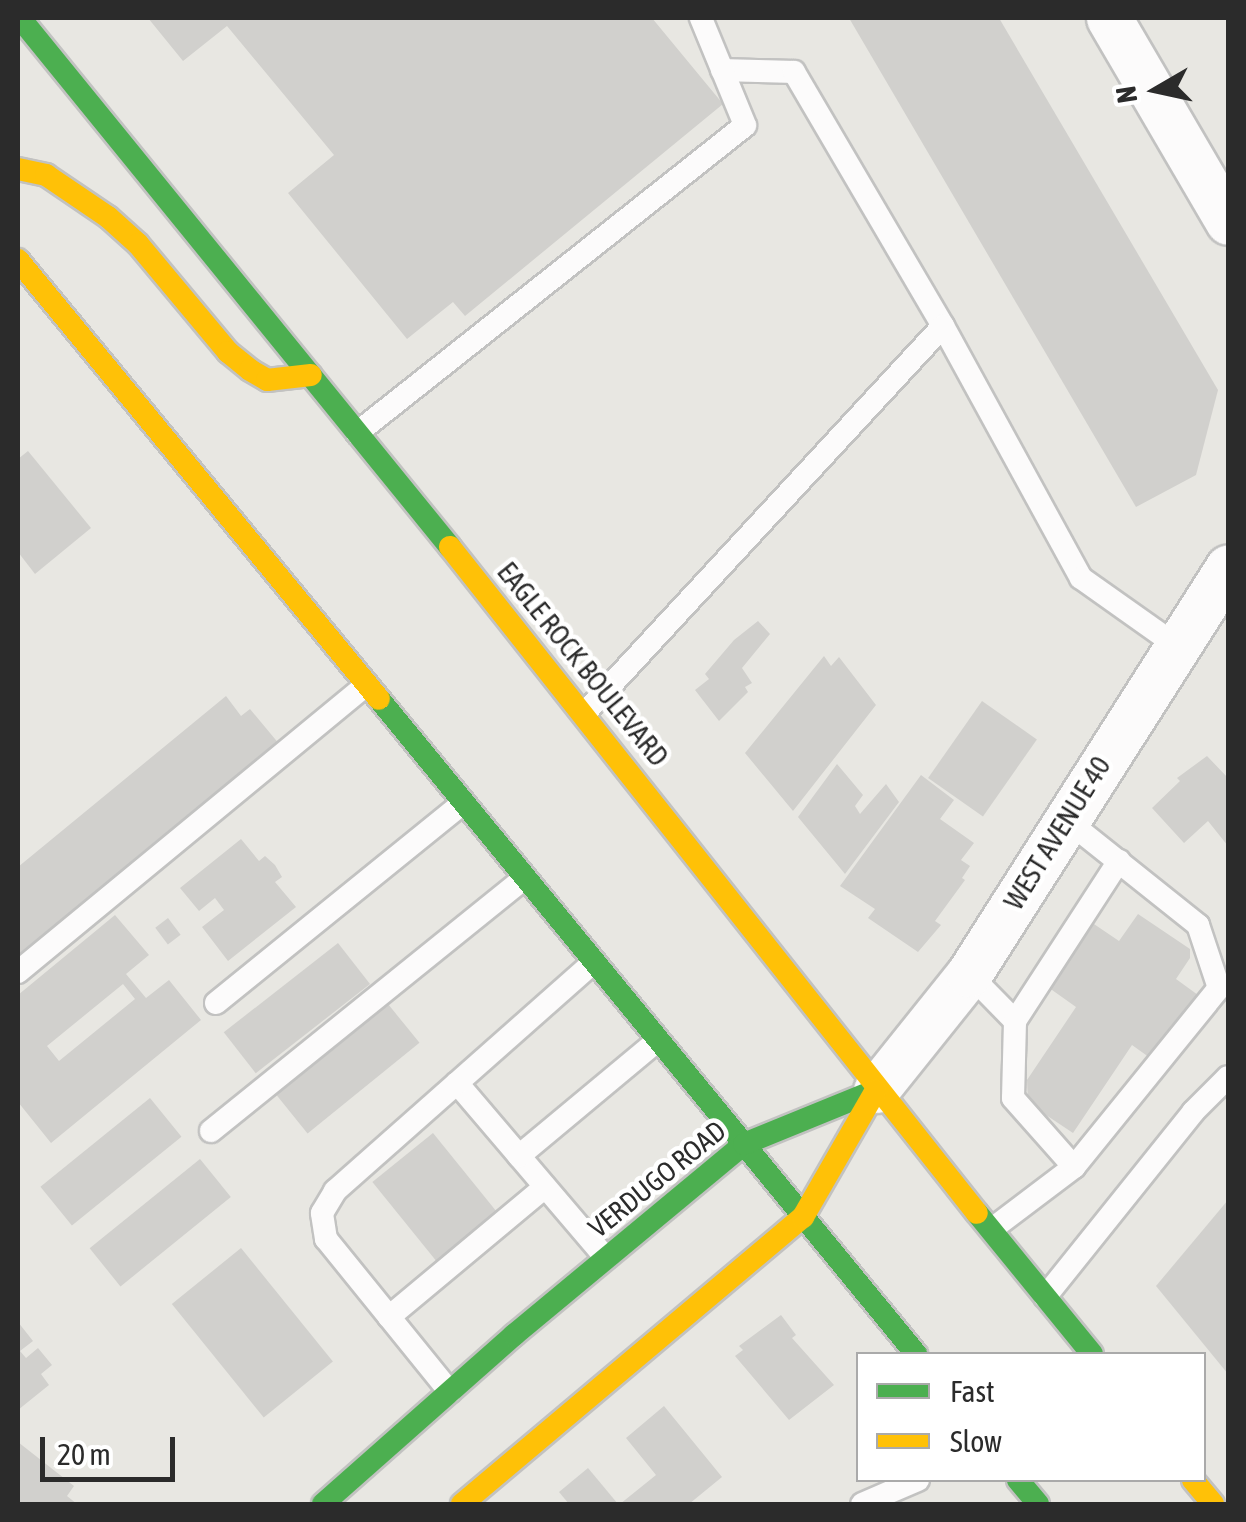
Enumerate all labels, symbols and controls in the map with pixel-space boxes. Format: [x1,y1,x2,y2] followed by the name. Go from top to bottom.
[1106,40,1206,140] north arrow
[1109,84,1143,105] text: N
[490,555,676,773] street label: EAGLE ROCK BOULEVARD
[997,750,1117,916] street label: WEST AVENUE 40
[582,1114,732,1244] street label: VERDUGO ROAD
[856,1352,1206,1482] legend
[950,1374,995,1408] text: Fast
[45,1417,180,1479] scale bar
[950,1424,1002,1458] text: Slow
[57,1437,111,1471] text: 20 m

